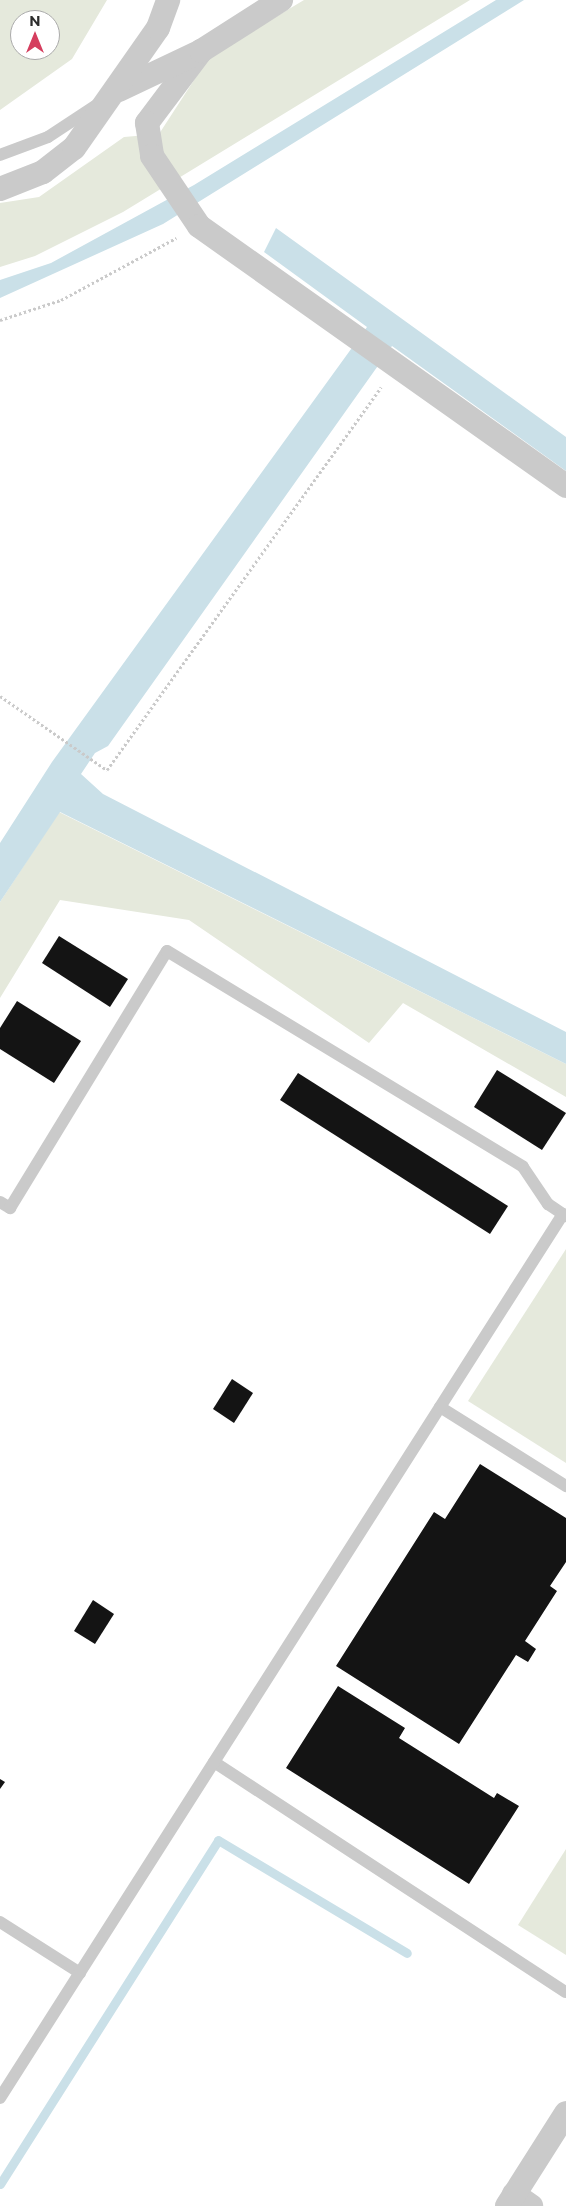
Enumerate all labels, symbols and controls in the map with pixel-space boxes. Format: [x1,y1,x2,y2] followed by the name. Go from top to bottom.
[10,10,60,60] north arrow
[29,12,41,30] text: N

